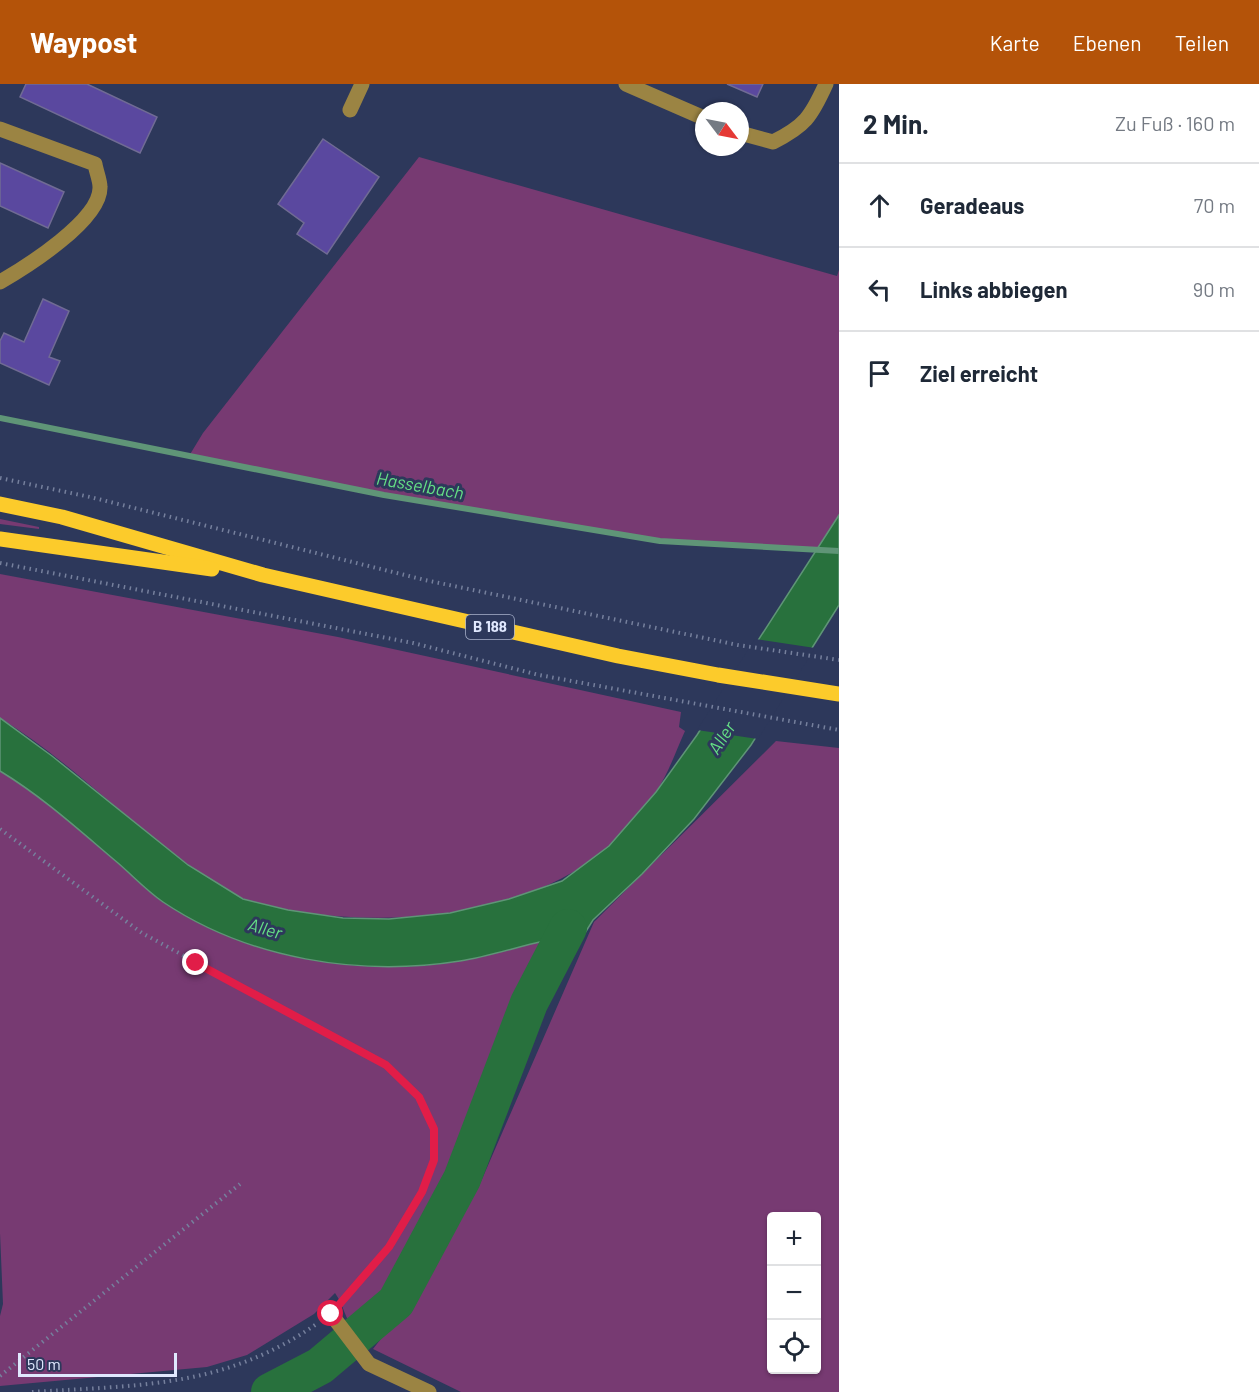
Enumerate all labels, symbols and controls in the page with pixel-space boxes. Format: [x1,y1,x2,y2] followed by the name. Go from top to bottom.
[30,25,137,59] text: Waypost
[990,30,1040,55] text: Karte
[1073,30,1142,55] text: Ebenen
[1175,30,1229,55] text: Teilen
[695,102,749,156] north arrow
[863,108,929,139] text: 2 Min.
[1115,111,1235,135] text: Zu Fuß · 160 m
[863,189,896,222] icon: ahead
[920,192,1024,218] text: Geradeaus
[1194,193,1235,217] text: 70 m
[863,273,896,306] icon: left
[920,276,1068,302] text: Links abbiegen
[1193,277,1235,301] text: 90 m
[863,357,896,390] icon: arrive
[920,360,1038,386] text: Ziel erreicht
[375,467,466,504] water label: Hasselbach
[466,615,514,639] road number: B 188
[703,717,740,758] water label: Aller
[246,913,285,944] water label: Aller
[182,949,208,975] route end
[767,1212,821,1374] map controls
[767,1212,821,1266] button: +
[767,1266,821,1320] button: −
[317,1300,343,1326] route start
[767,1320,821,1374] button: locate
[18,1350,177,1378] scale bar
[27,1354,61,1373] text: 50 m

